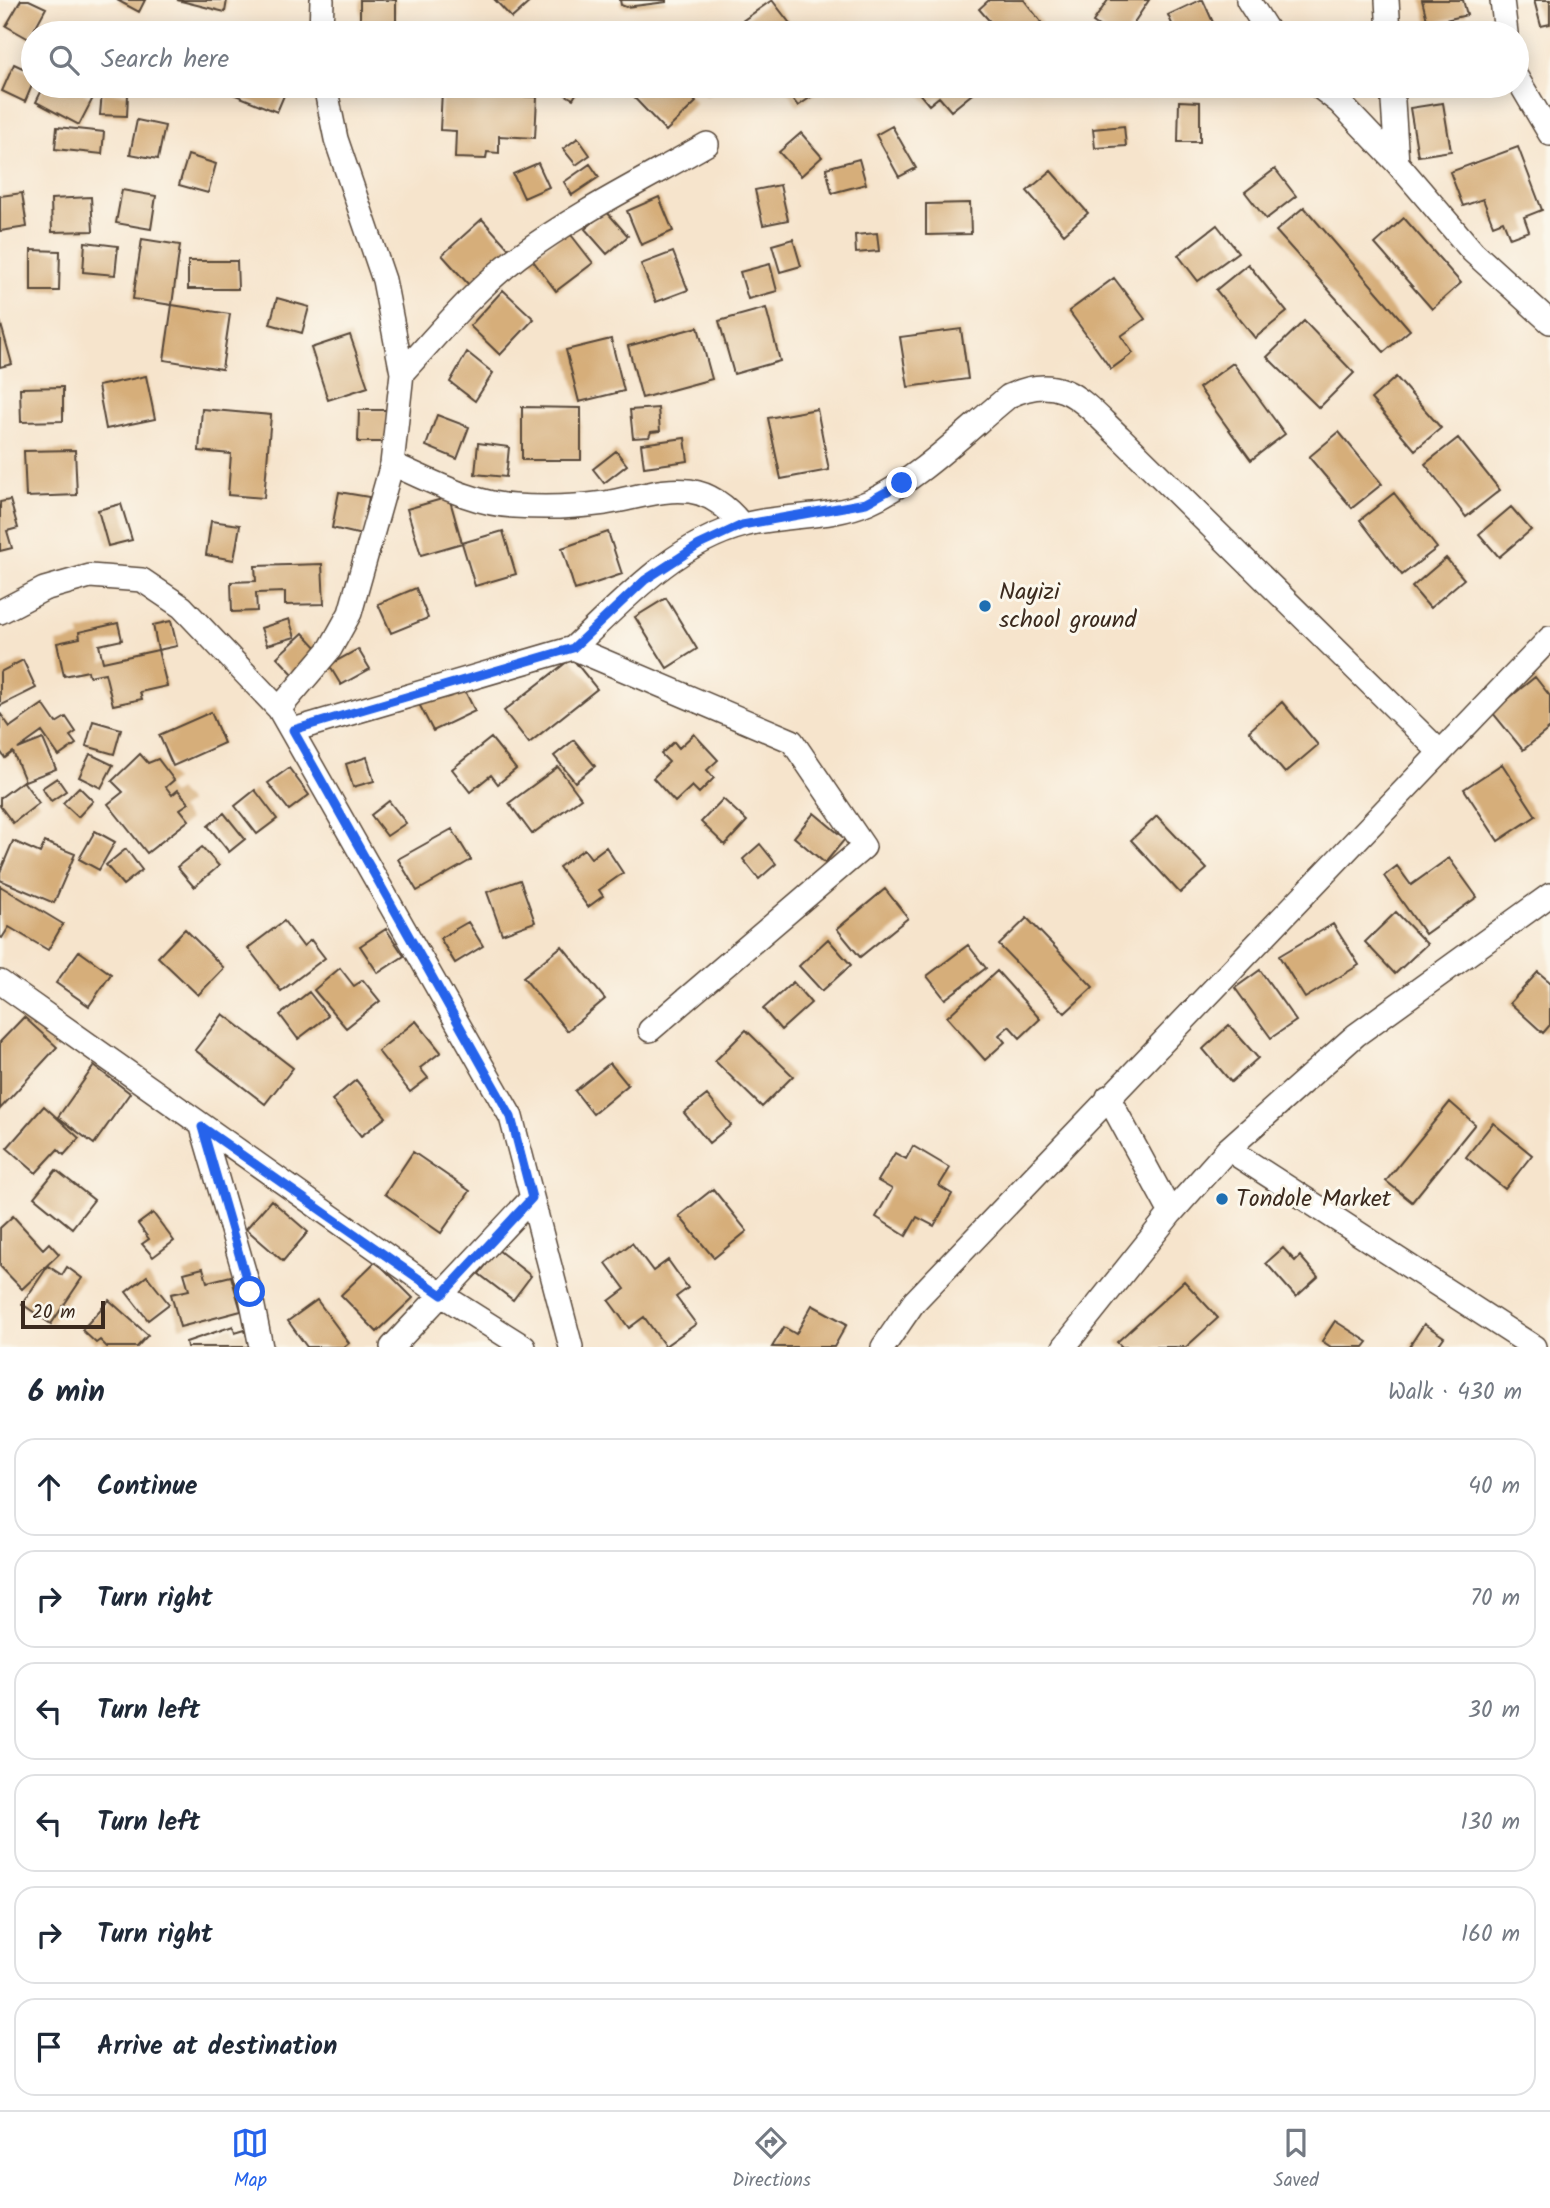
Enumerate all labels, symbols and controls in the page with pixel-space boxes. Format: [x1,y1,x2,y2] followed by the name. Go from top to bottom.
[21,21,1529,98] search box
[101,39,229,81] text: Search here
[45,41,83,79] icon: search
[886,467,917,498] route end
[999,573,1138,640] place label: Nayizi school ground
[977,598,993,614] marker: Nayizi school ground
[1236,1180,1392,1219] place label: Tondole Market
[1214,1191,1230,1207] marker: Tondole Market
[234,1276,265,1307] route start
[21,1298,105,1330] scale bar
[32,1298,75,1328] text: 20 m
[28,1369,105,1417] text: 6 min
[1388,1375,1522,1411] text: Walk · 430 m
[97,1466,198,1508] text: Continue
[30,1468,68,1506] icon: ahead
[1468,1469,1520,1505] text: 40 m
[97,1578,213,1620] text: Turn right
[30,1580,68,1618] icon: right
[1470,1581,1520,1617] text: 70 m
[97,1690,200,1732] text: Turn left
[30,1692,68,1730] icon: left
[1468,1693,1520,1729] text: 30 m
[97,1802,200,1844] text: Turn left
[30,1804,68,1842] icon: left
[1461,1805,1520,1841] text: 130 m
[97,1914,213,1956] text: Turn right
[30,1916,68,1954] icon: right
[1461,1917,1520,1953] text: 160 m
[97,2026,337,2068] text: Arrive at destination
[30,2028,68,2066] icon: arrive
[231,2124,269,2196] tab: Map
[732,2124,811,2196] tab: Directions
[1274,2124,1319,2196] tab: Saved

